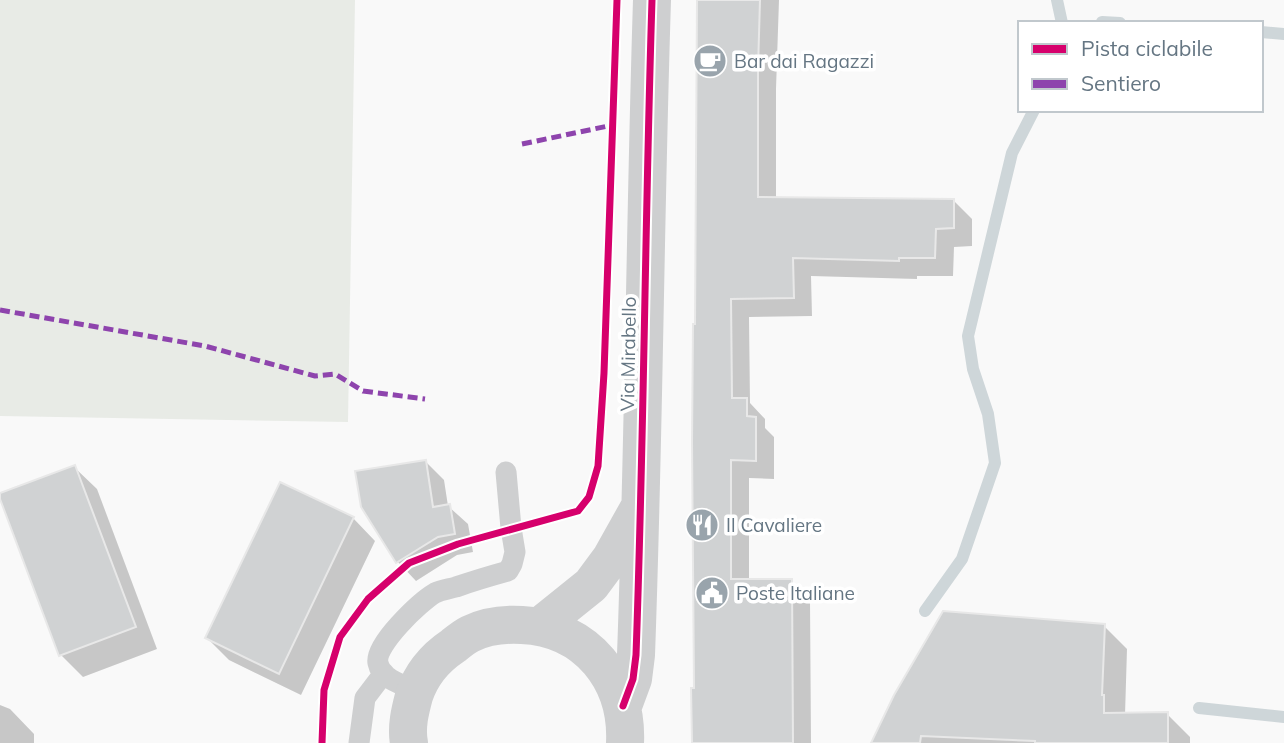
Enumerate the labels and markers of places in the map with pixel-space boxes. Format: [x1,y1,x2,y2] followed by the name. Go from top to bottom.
[691,42,729,80] cafe icon: Bar dai Ragazzi
[734,49,874,73] place label: Bar dai Ragazzi
[683,506,721,544] restaurant icon: Il Cavaliere
[726,513,822,537] place label: Il Cavaliere
[693,574,731,612] public building icon: Poste Italiane
[736,581,855,605] place label: Poste Italiane

